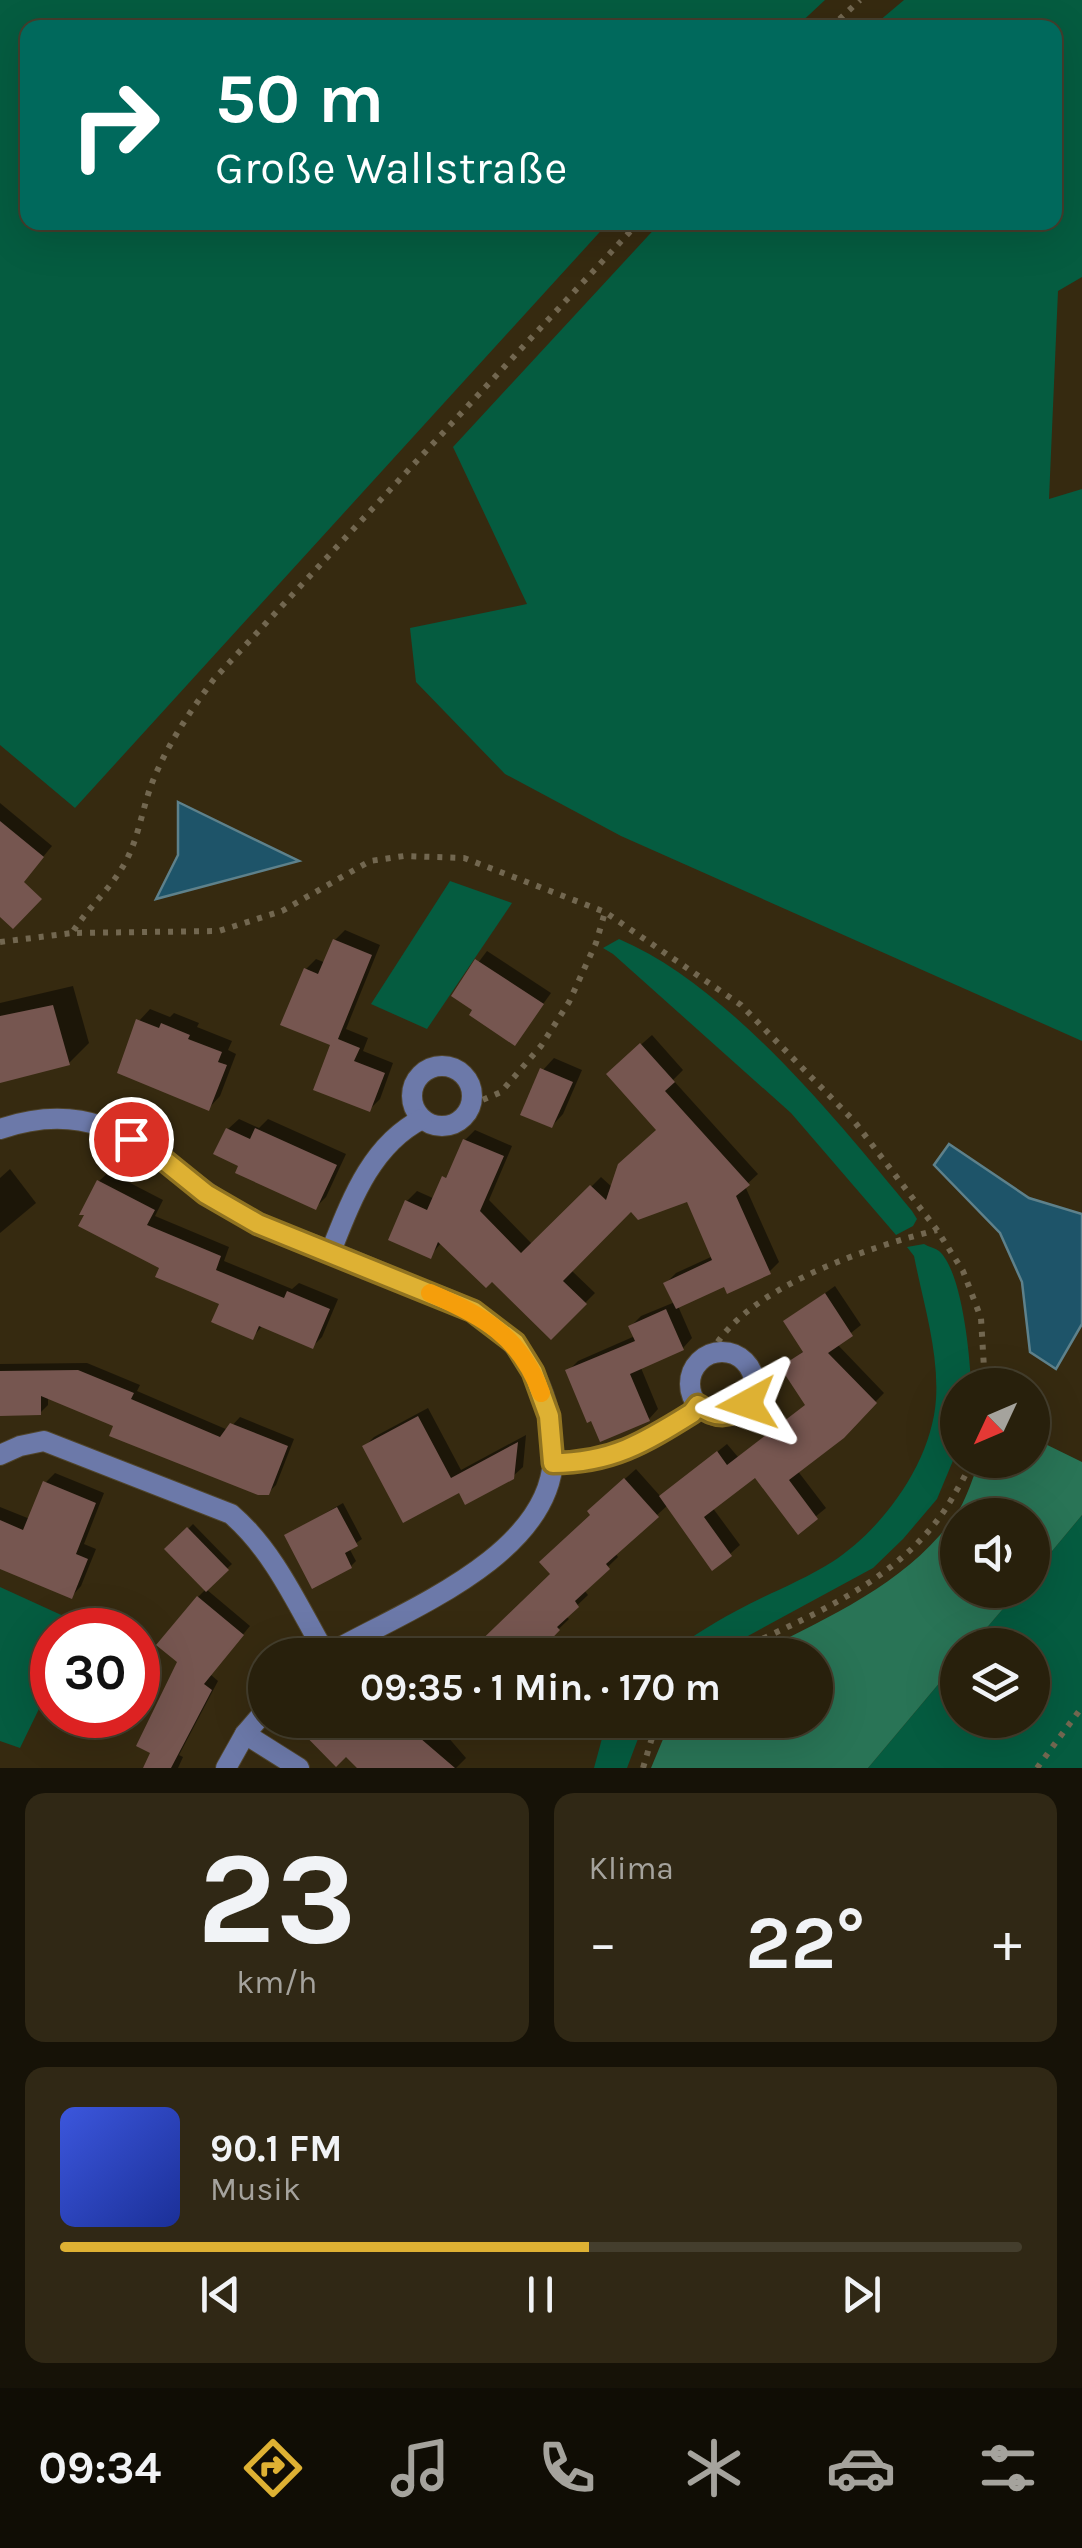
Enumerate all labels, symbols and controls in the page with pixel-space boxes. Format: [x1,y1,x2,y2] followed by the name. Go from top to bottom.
[215,58,384,140] text: 50 m
[50,60,180,190] icon: right
[215,142,567,194] text: Große Wallstraße
[89,1097,174,1182] pin
[104,1112,159,1167] icon: arrive
[695,1352,799,1456] position arrow
[940,1368,1050,1478] north arrow
[940,1368,1050,1738] map controls
[940,1498,1050,1608] button: sound
[30,1608,160,1738] speed limit sign: 30
[940,1628,1050,1738] button: layers
[360,1665,721,1710] text: 09:35 · 1 Min. · 170 m
[197,1823,357,1975] text: 23
[589,1850,674,1887] text: Klima
[745,1899,865,1987] text: 22°
[589,1911,617,1975] text: −
[993,1911,1022,1975] text: +
[236,1964,317,2001] text: km/h
[210,2126,343,2171] text: 90.1 FM
[210,2171,301,2208] text: Musik
[193,2267,248,2322] icon: previous
[513,2267,568,2322] icon: pause
[834,2267,889,2322] icon: next
[238,2433,308,2503] icon: directions
[385,2433,455,2503] icon: music
[532,2433,602,2503] icon: phone
[679,2433,749,2503] icon: climate
[826,2433,896,2503] icon: car
[973,2433,1043,2503] icon: filters
[39,2442,161,2494] text: 09:34

